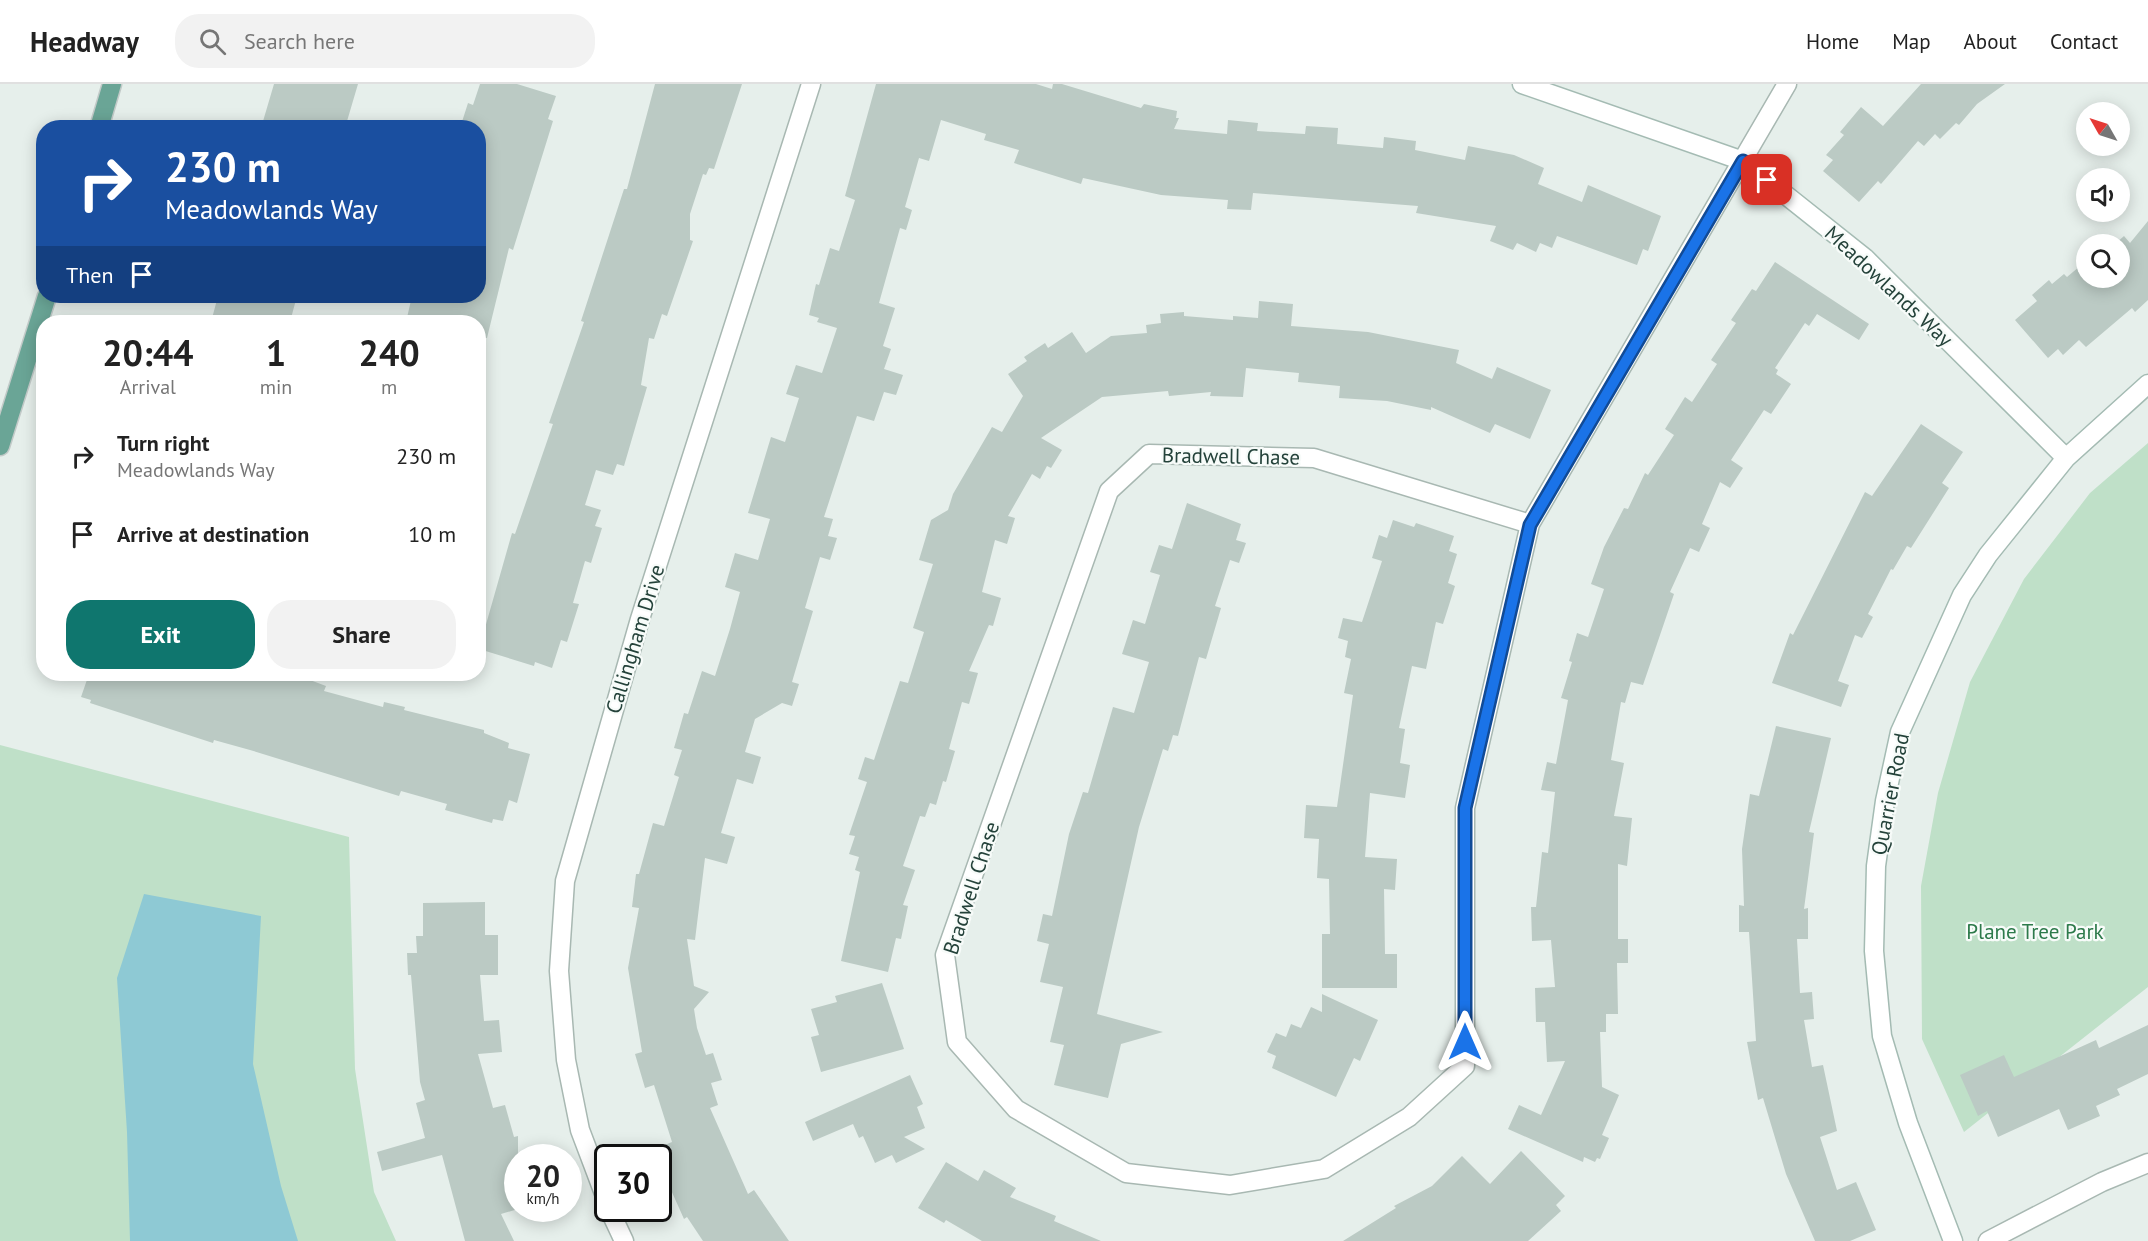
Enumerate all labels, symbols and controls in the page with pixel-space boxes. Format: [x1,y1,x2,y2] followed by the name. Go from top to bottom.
[175,14,595,68] search box
[30,23,139,60] text: Headway
[196,25,229,58] icon: search
[244,27,355,55] text: Search here
[1806,28,1859,55] text: Home
[1892,28,1931,55] text: Map
[1964,28,2017,55] text: About
[2050,28,2118,55] text: Contact
[2076,102,2130,156] north arrow
[2076,102,2130,288] map controls
[165,139,281,194] text: 230 m
[66,144,144,222] icon: right
[1741,154,1792,205] pin
[1750,163,1783,196] icon: arrive
[2076,168,2130,222] button: sound
[165,192,378,226] text: Meadowlands Way
[1819,220,1959,352] street label: Meadowlands Way
[2076,234,2130,288] button: search
[125,258,158,291] icon: arrive
[66,261,113,289] text: Then
[102,329,194,376] text: 20:44
[266,329,286,376] text: 1
[359,329,420,376] text: 240
[120,374,176,400] text: Arrival
[260,374,292,400] text: min
[381,374,397,400] text: m
[117,429,209,457] text: Turn right
[66,440,99,473] icon: right
[1162,441,1300,471] street label: Bradwell Chase
[396,442,456,470] text: 230 m
[117,457,275,483] text: Meadowlands Way
[66,518,99,551] icon: arrive
[117,520,309,548] text: Arrive at destination
[408,520,456,548] text: 10 m
[600,561,670,717] street label: Callingham Drive
[66,600,255,669] button: Exit
[267,600,456,669] button: Share
[1865,731,1915,857] street label: Quarrier Road
[937,818,1005,958] street label: Bradwell Chase
[1966,918,2104,945] park label: Plane Tree Park
[1433,1010,1497,1074] position arrow
[594,1144,672,1222] speed limit sign: 30
[526,1156,560,1195] text: 20
[527,1189,559,1208] text: km/h

